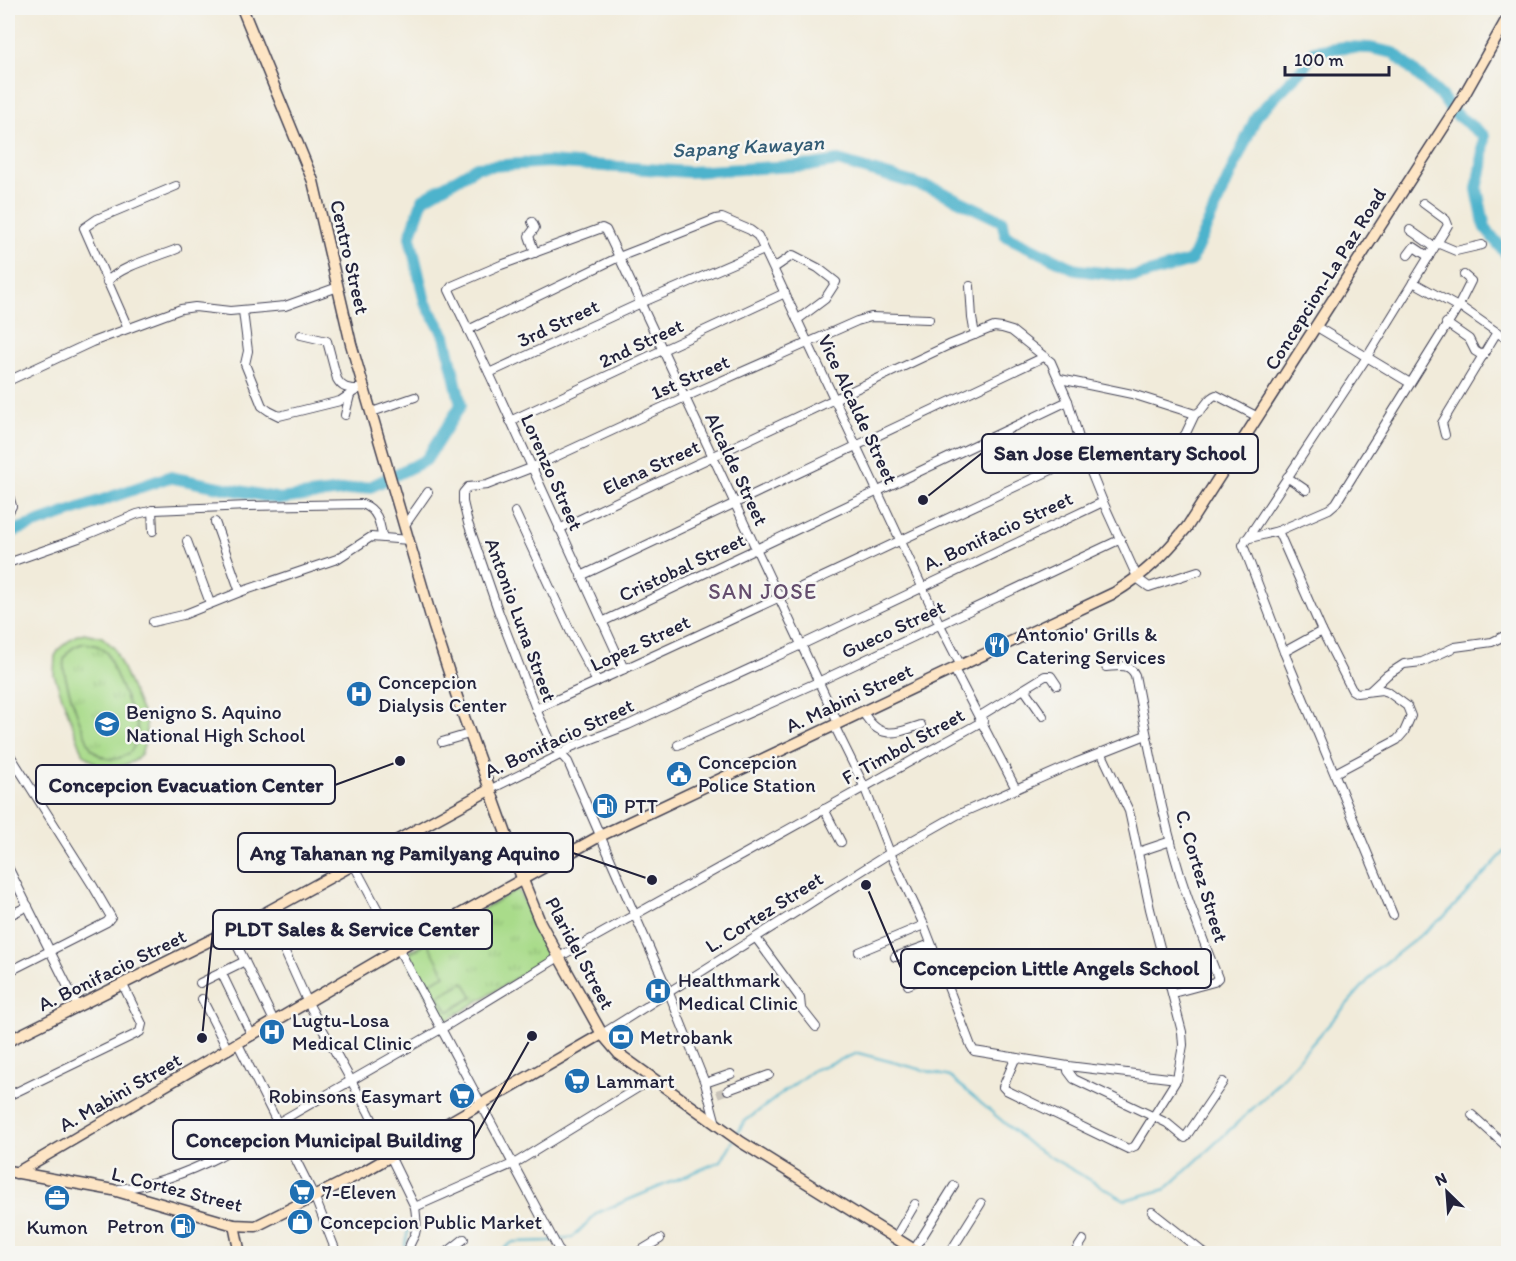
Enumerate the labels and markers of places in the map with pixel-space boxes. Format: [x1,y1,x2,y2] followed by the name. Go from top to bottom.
[982,434,1258,473] callout: San Jose Elementary School
[1016,622,1166,669] place label: Antonio' Grills & Catering Services
[982,630,1012,660] restaurant icon: Antonio' Grills & Catering Services
[378,670,507,717] place label: Concepcion Dialysis Center
[344,679,374,709] hospital icon: Concepcion Dialysis Center
[126,700,306,747] place label: Benigno S. Aquino National High School
[92,709,122,739] school or university icon: Benigno S. Aquino National High School
[698,750,816,797] place label: Concepcion Police Station
[664,759,694,789] public building icon: Concepcion Police Station
[36,765,335,804] callout: Concepcion Evacuation Center
[590,791,620,821] fuel station icon: PTT
[624,794,658,818] place label: PTT
[238,833,573,872] callout: Ang Tahanan ng Pamilyang Aquino
[213,910,492,949] callout: PLDT Sales & Service Center
[901,949,1211,988] callout: Concepcion Little Angels School
[678,968,798,1015] place label: Healthmark Medical Clinic
[643,976,673,1006] hospital icon: Healthmark Medical Clinic
[292,1008,412,1055] place label: Lugtu-Losa Medical Clinic
[257,1017,287,1047] hospital icon: Lugtu-Losa Medical Clinic
[606,1022,636,1052] bank icon: Metrobank
[640,1025,733,1049] place label: Metrobank
[562,1066,592,1096] supermarket icon: Lammart
[596,1069,675,1093] place label: Lammart
[447,1081,477,1111] supermarket icon: Robinsons Easymart
[269,1084,442,1108] place label: Robinsons Easymart
[173,1120,474,1159] callout: Concepcion Municipal Building
[287,1177,317,1207] supermarket icon: 7-Eleven
[322,1180,396,1204] place label: 7-Eleven
[42,1183,72,1213] office icon: Kumon
[285,1207,315,1237] shop icon: Concepcion Public Market
[320,1210,542,1234] place label: Concepcion Public Market
[168,1211,198,1241] fuel station icon: Petron
[107,1214,164,1238] place label: Petron
[26,1215,88,1239] place label: Kumon

